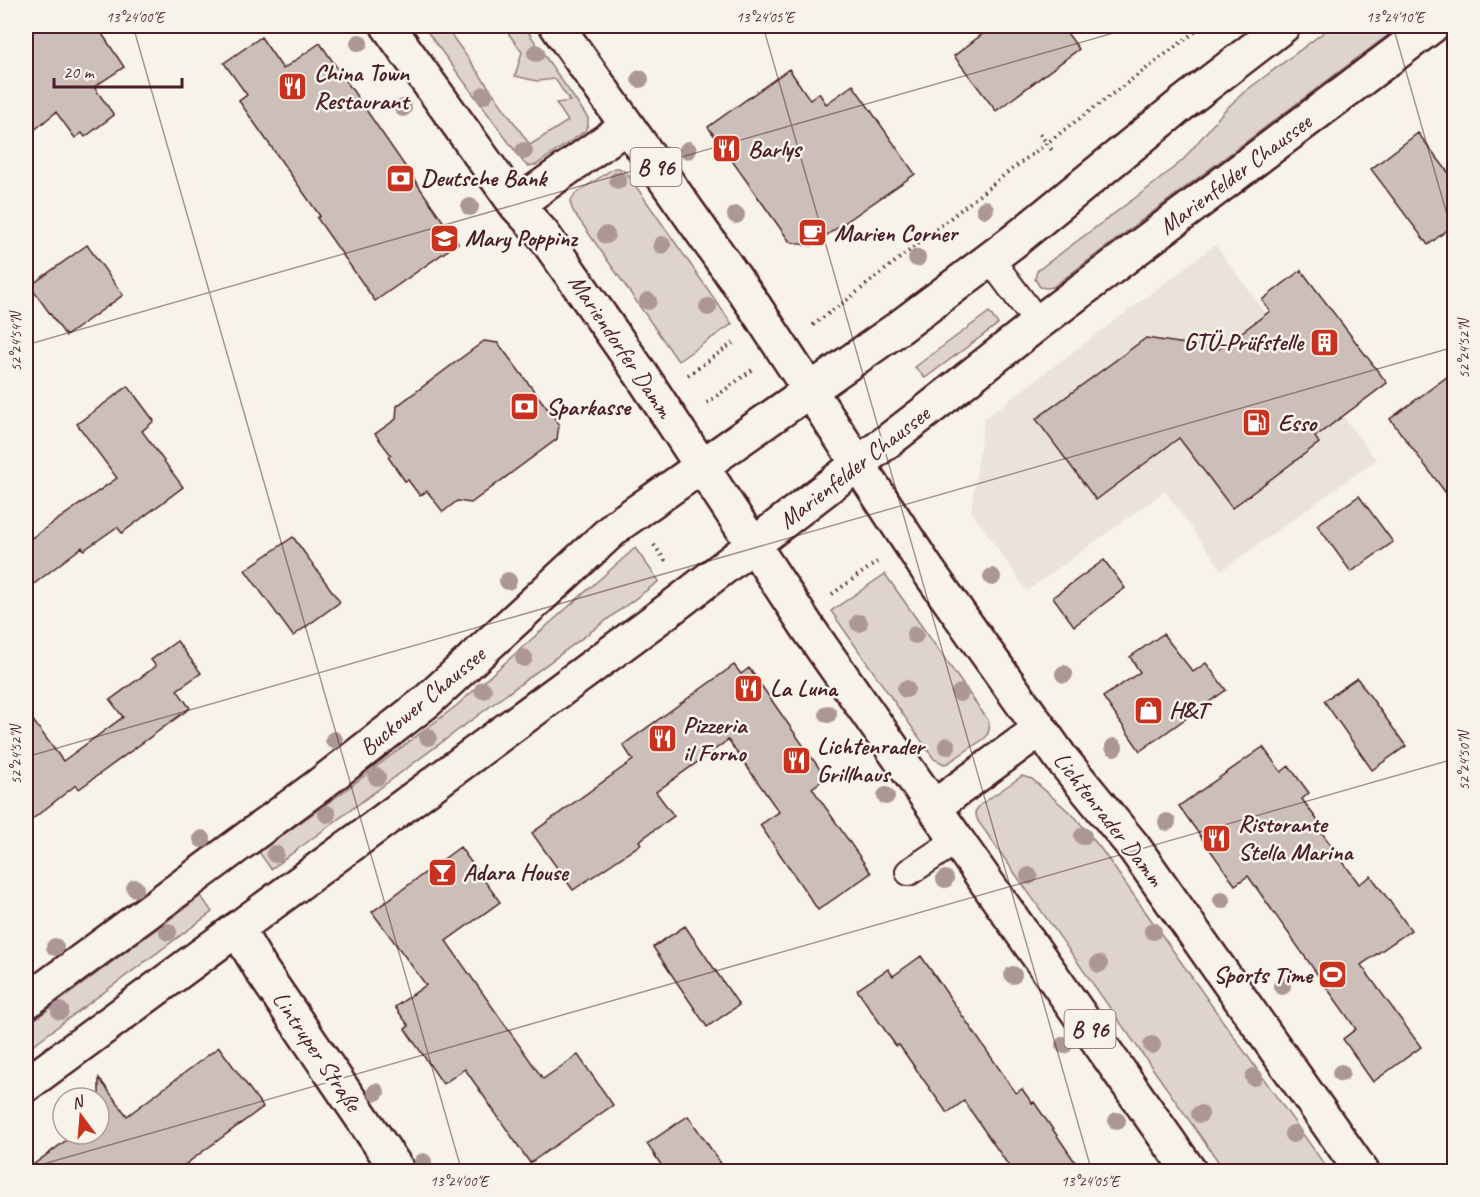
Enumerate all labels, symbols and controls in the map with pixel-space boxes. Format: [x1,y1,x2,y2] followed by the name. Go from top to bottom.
[106,8,166,27] text: 13°24'00"E
[736,8,796,27] text: 13°24'05"E
[1366,8,1426,27] text: 13°24'10"E
[54,51,182,89] scale bar
[314,58,411,116] place label: China Town Restaurant
[63,61,96,83] text: 20 m
[277,71,309,103] restaurant icon: China Town Restaurant
[1153,106,1319,241] street label: Marienfelder Chaussee
[711,133,743,165] restaurant icon: Barlys
[748,134,803,164] place label: Barlys
[630,148,682,186] road number: B 96
[384,162,416,194] bank icon: Deutsche Bank
[421,163,548,193] place label: Deutsche Bank
[797,217,829,249] cafe icon: Marien Corner
[834,218,959,248] place label: Marien Corner
[428,222,460,254] school or university icon: Mary Poppinz
[465,223,579,253] place label: Mary Poppinz
[562,268,681,425] street label: Mariendorfer Damm
[7,309,26,372] text: 52°24'54"N
[1455,316,1474,379] text: 52°24'52"N
[1308,326,1340,358] building icon: GTÜ-Prüfstelle
[1184,327,1305,357] place label: GTÜ-Prüfstelle
[509,391,541,423] bank icon: Sparkasse
[546,392,632,422] place label: Sparkasse
[772,397,937,535] street label: Marienfelder Chaussee
[1241,407,1273,439] fuel station icon: Esso
[1278,408,1319,438] place label: Esso
[353,638,493,762] street label: Buckower Chaussee
[733,672,765,704] restaurant icon: La Luna
[770,673,839,703] place label: La Luna
[1132,694,1164,726] shop icon: H&T
[1169,695,1212,725] place label: H&T
[683,710,749,768] place label: Pizzeria il Forno
[7,722,26,785] text: 52°24'52"N
[646,723,678,755] restaurant icon: Pizzeria il Forno
[1455,728,1474,791] text: 52°24'50"N
[817,731,926,789] place label: Lichtenrader Grillhaus
[780,744,812,776] restaurant icon: Lichtenrader Grillhaus
[1047,746,1171,893] street label: Lichtenrader Damm
[1238,809,1355,867] place label: Ristorante Stella Marina
[1201,822,1233,854] restaurant icon: Ristorante Stella Marina
[426,856,458,888] bar icon: Adara House
[463,857,570,887] place label: Adara House
[1317,959,1349,991] sports icon: Sports Time
[1213,960,1314,990] place label: Sports Time
[266,985,369,1119] street label: Lintruper Straße
[1064,1010,1116,1048] road number: B 96
[51,1086,111,1146] north arrow
[70,1091,88,1114] text: N
[430,1172,490,1191] text: 13°24'00"E
[1061,1172,1121,1191] text: 13°24'05"E

